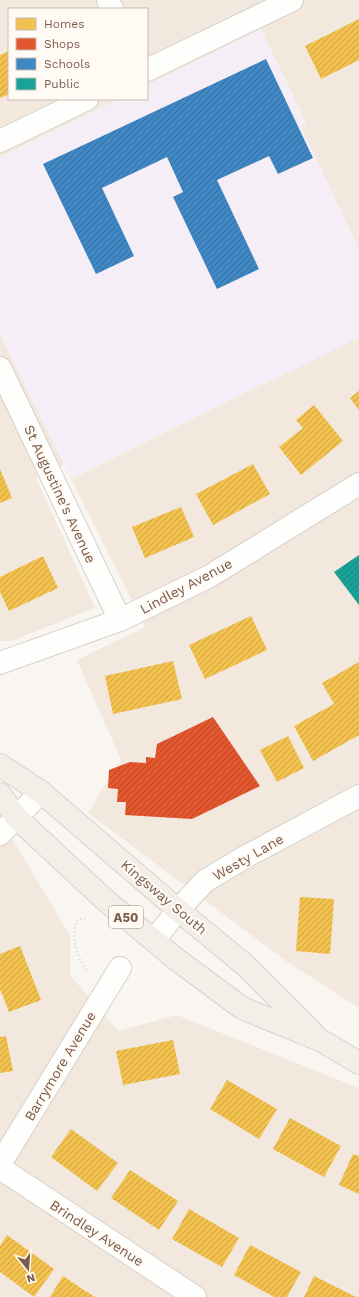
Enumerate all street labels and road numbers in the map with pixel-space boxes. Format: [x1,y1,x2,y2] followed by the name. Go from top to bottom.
[21,422,99,566] street label: St Augustine's Avenue
[137,555,235,617] street label: Lindley Avenue
[210,830,286,884] street label: Westy Lane
[118,856,210,938] street label: Kingsway South
[109,906,143,928] road number: A50
[21,1008,99,1124] street label: Barrymore Avenue
[47,1197,147,1269] street label: Brindley Avenue

